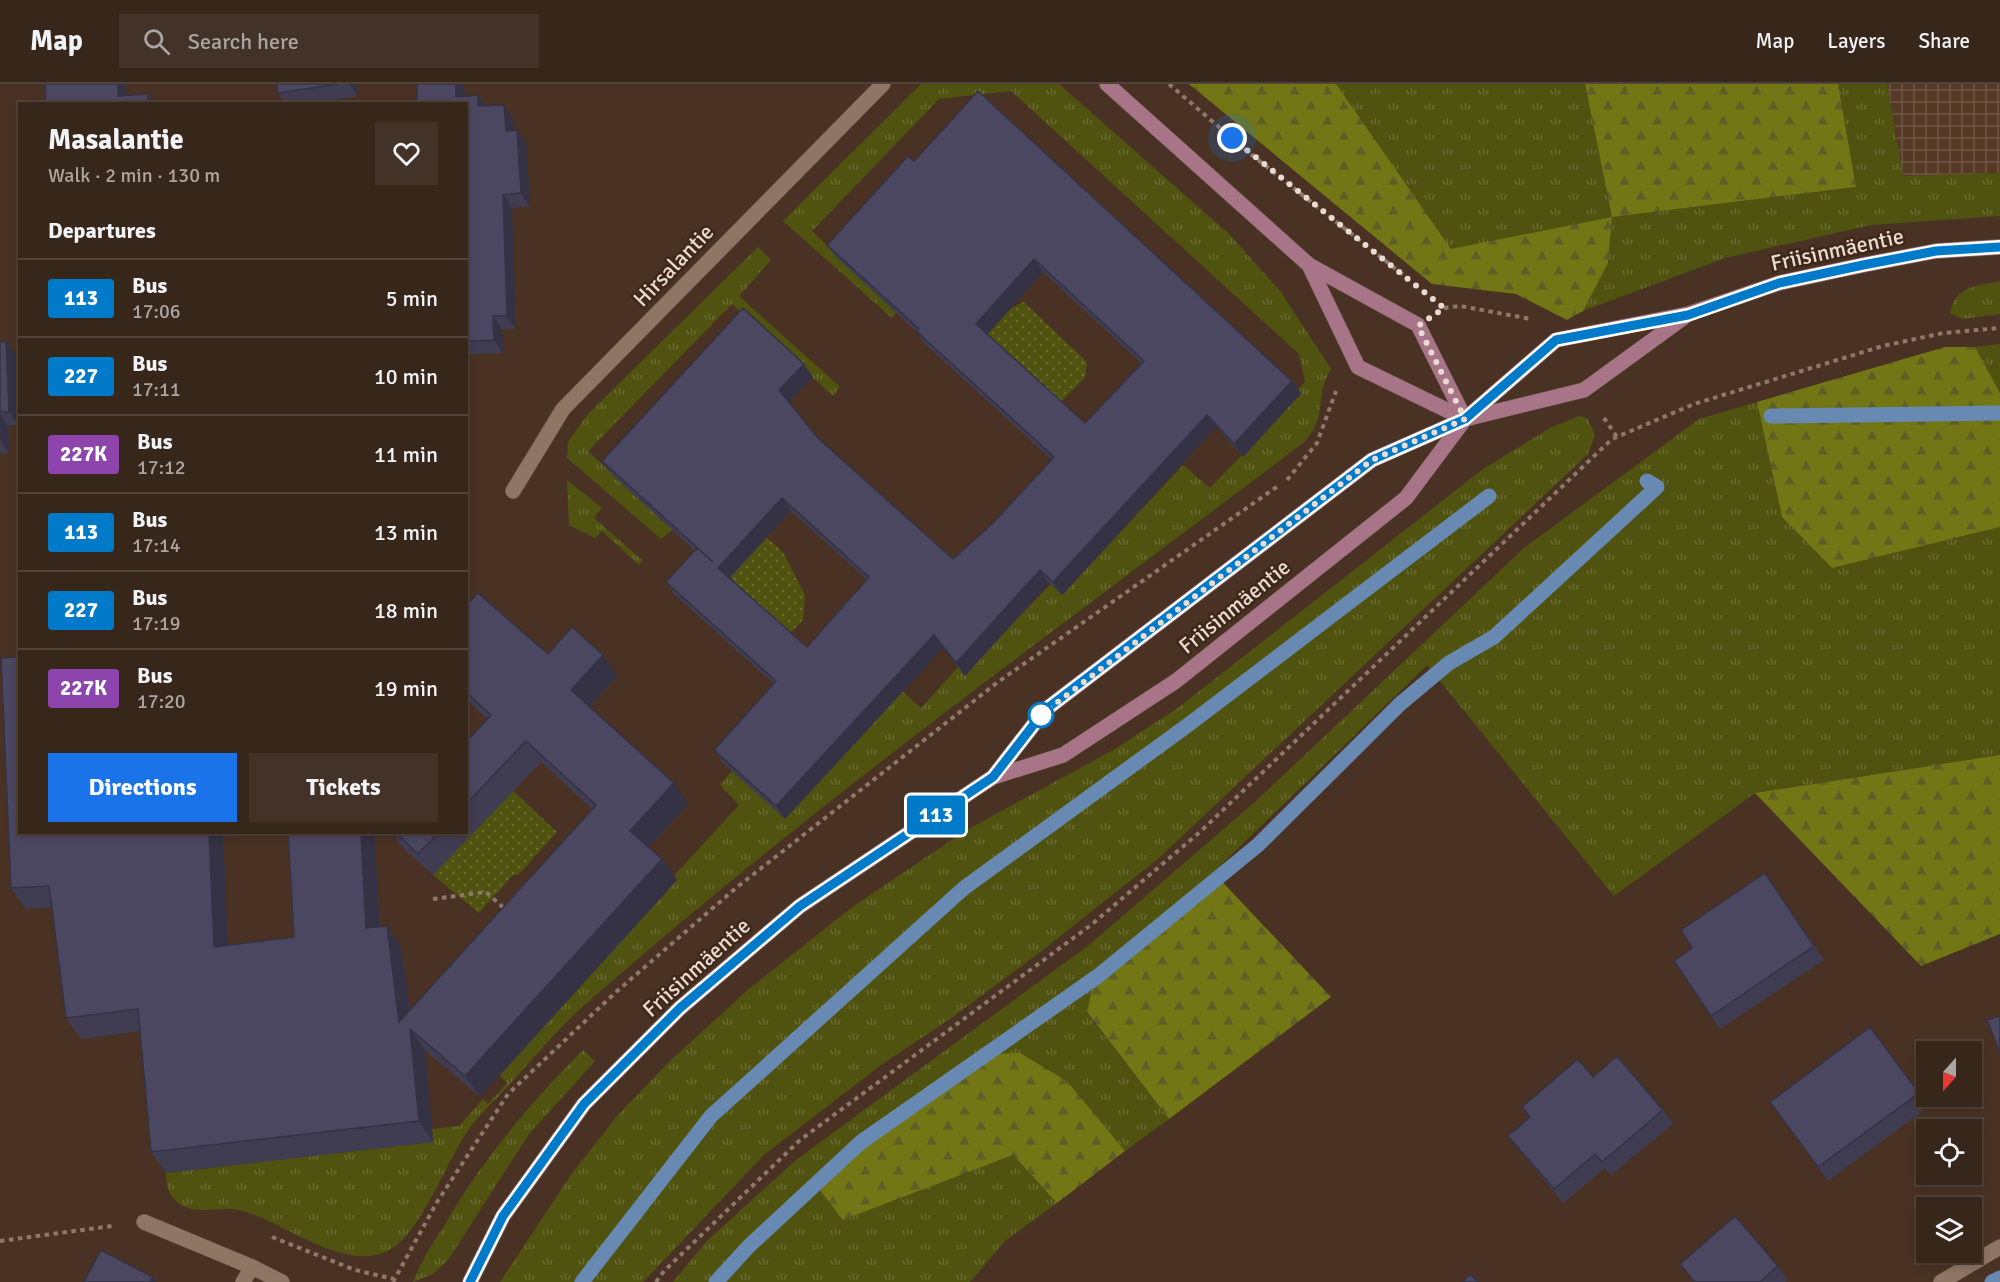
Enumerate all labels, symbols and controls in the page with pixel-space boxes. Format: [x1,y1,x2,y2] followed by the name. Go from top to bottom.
[119,14,539,68] search box
[30,24,83,58] text: Map
[140,25,173,58] icon: search
[188,28,299,55] text: Search here
[1756,28,1794,54] text: Map
[1827,28,1885,54] text: Layers
[1918,28,1970,54] text: Share
[375,122,438,185] button: heart
[48,123,184,157] text: Masalantie
[1217,123,1247,153] your location
[48,163,220,188] text: Walk · 2 min · 130 m
[48,217,156,244] text: Departures
[627,219,719,312] street label: Hirsalantie
[1768,222,1906,277] street label: Friisinmäentie
[132,272,167,299] text: Bus
[64,285,98,311] text: 113
[386,285,438,312] text: 5 min
[132,299,181,324] text: 17:06
[132,350,167,377] text: Bus
[64,363,98,389] text: 227
[374,363,438,390] text: 10 min
[132,377,181,402] text: 17:11
[137,428,172,455] text: Bus
[60,441,107,467] text: 227K
[374,441,438,468] text: 11 min
[137,455,186,480] text: 17:12
[132,506,167,533] text: Bus
[64,519,98,545] text: 113
[374,519,438,546] text: 13 min
[132,533,181,558] text: 17:14
[1173,553,1295,660] street label: Friisinmäentie
[132,584,167,611] text: Bus
[64,597,98,623] text: 227
[374,597,438,624] text: 18 min
[132,611,181,636] text: 17:19
[137,662,172,689] text: Bus
[60,675,107,701] text: 227K
[374,675,438,702] text: 19 min
[137,689,186,714] text: 17:20
[1028,702,1054,728] unlabelled marker
[48,753,237,822] button: Directions
[249,753,438,822] button: Tickets
[902,796,970,834] line badge: 113
[919,802,953,828] text: 113
[637,912,756,1023] street label: Friisinmäentie
[1916,1041,1982,1107] north arrow
[1916,1041,1982,1263] map controls
[1916,1119,1982,1185] button: locate
[1916,1197,1982,1263] button: layers

